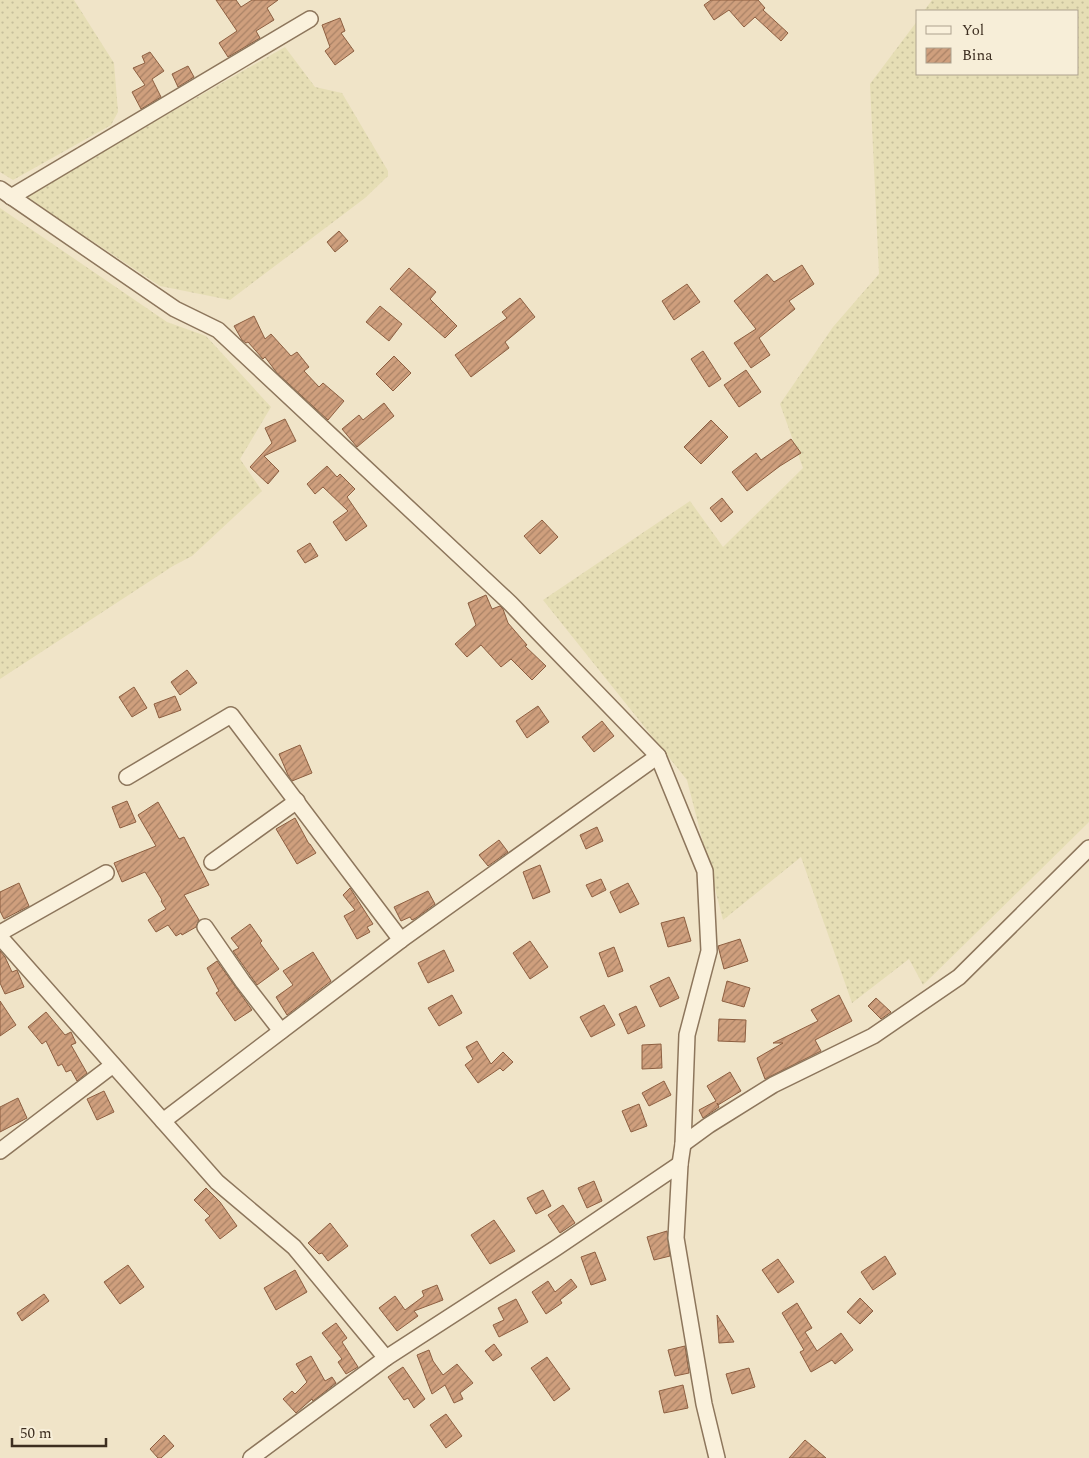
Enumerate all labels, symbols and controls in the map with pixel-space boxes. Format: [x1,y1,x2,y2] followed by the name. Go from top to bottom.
[916,10,1079,75] legend
[962,19,984,42] text: Yol
[962,44,993,67] text: Bina
[12,1416,106,1448] scale bar
[20,1422,52,1445] text: 50 m

